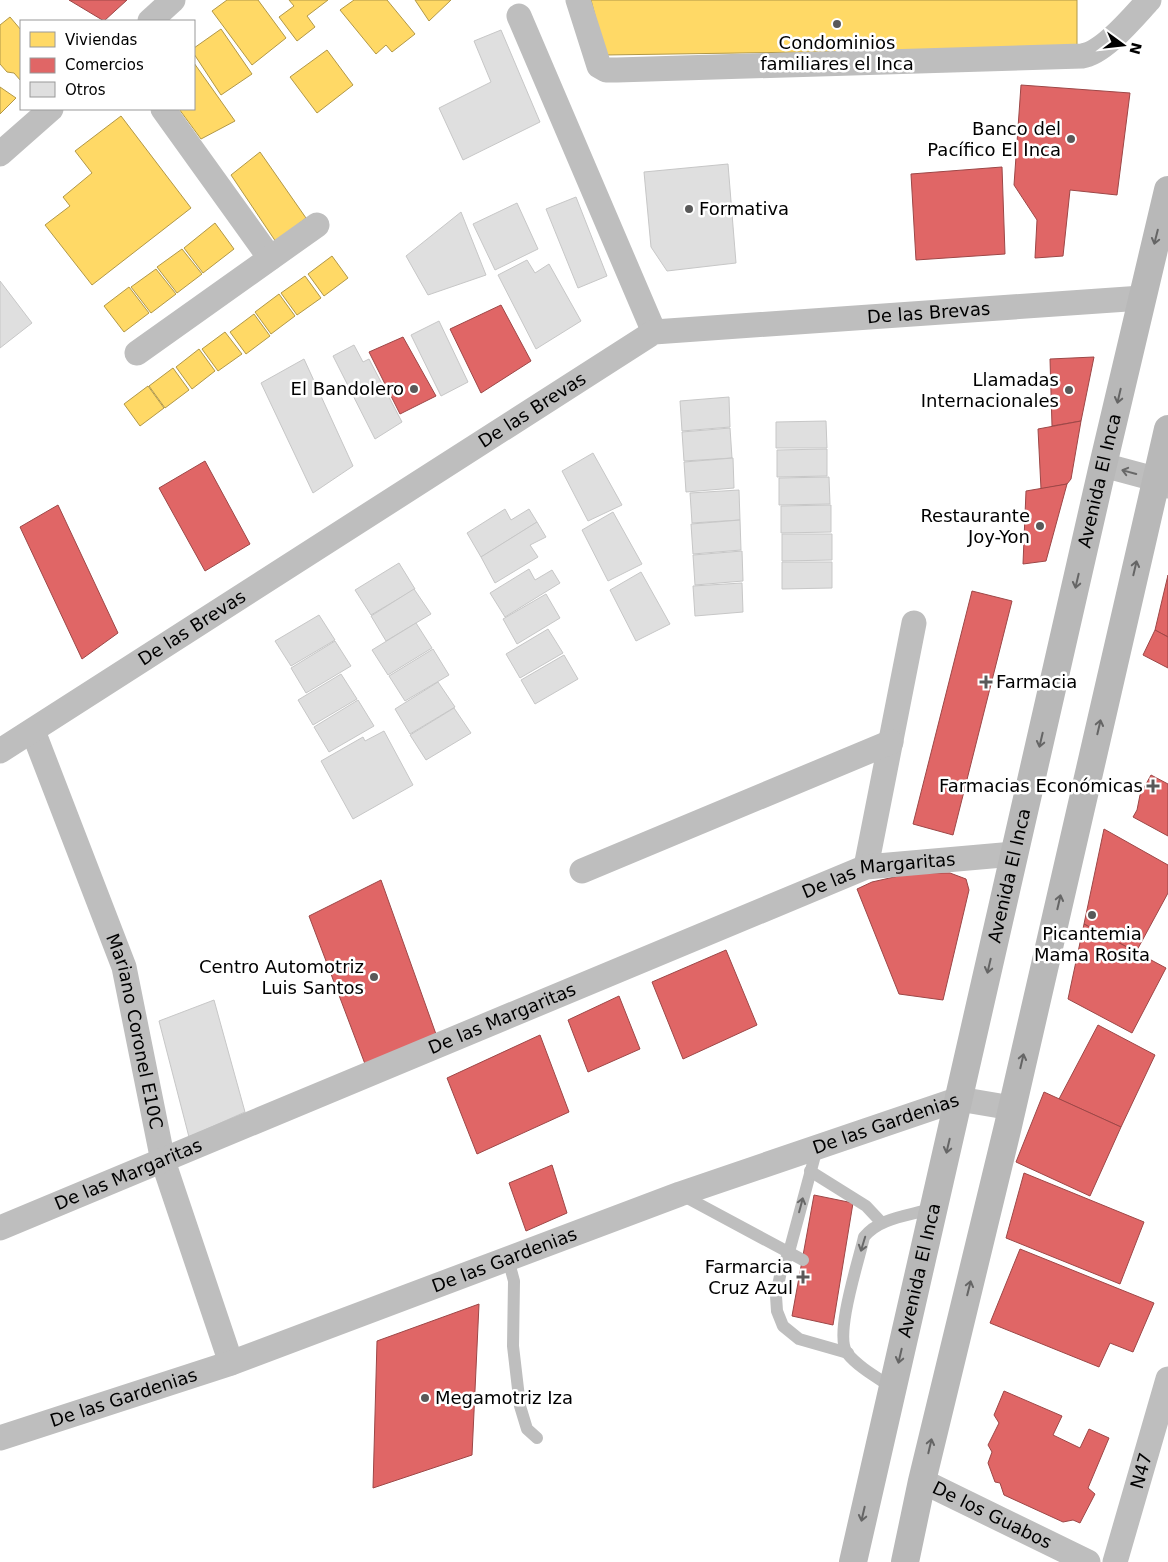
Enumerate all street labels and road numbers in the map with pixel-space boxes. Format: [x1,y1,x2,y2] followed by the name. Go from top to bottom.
[866,298,991,327] street label: De las Brevas
[474,368,589,452] street label: De las Brevas
[1073,411,1125,550] street label: Avenida El Inca
[134,585,249,670] street label: De las Brevas
[983,806,1034,945] street label: Avenida El Inca
[799,848,956,902] street label: De las Margaritas
[102,930,167,1131] street label: Mariano Coronel E10C
[425,978,579,1058] street label: De las Margaritas
[810,1089,962,1158] street label: De las Gardenias
[51,1134,205,1214] street label: De las Margaritas
[893,1201,944,1340] street label: Avenida El Inca
[429,1223,580,1296] street label: De las Gardenias
[47,1364,200,1431] street label: De las Gardenias
[1126,1450,1156,1491] street label: N47
[929,1477,1055,1553] street label: De los Guabos

